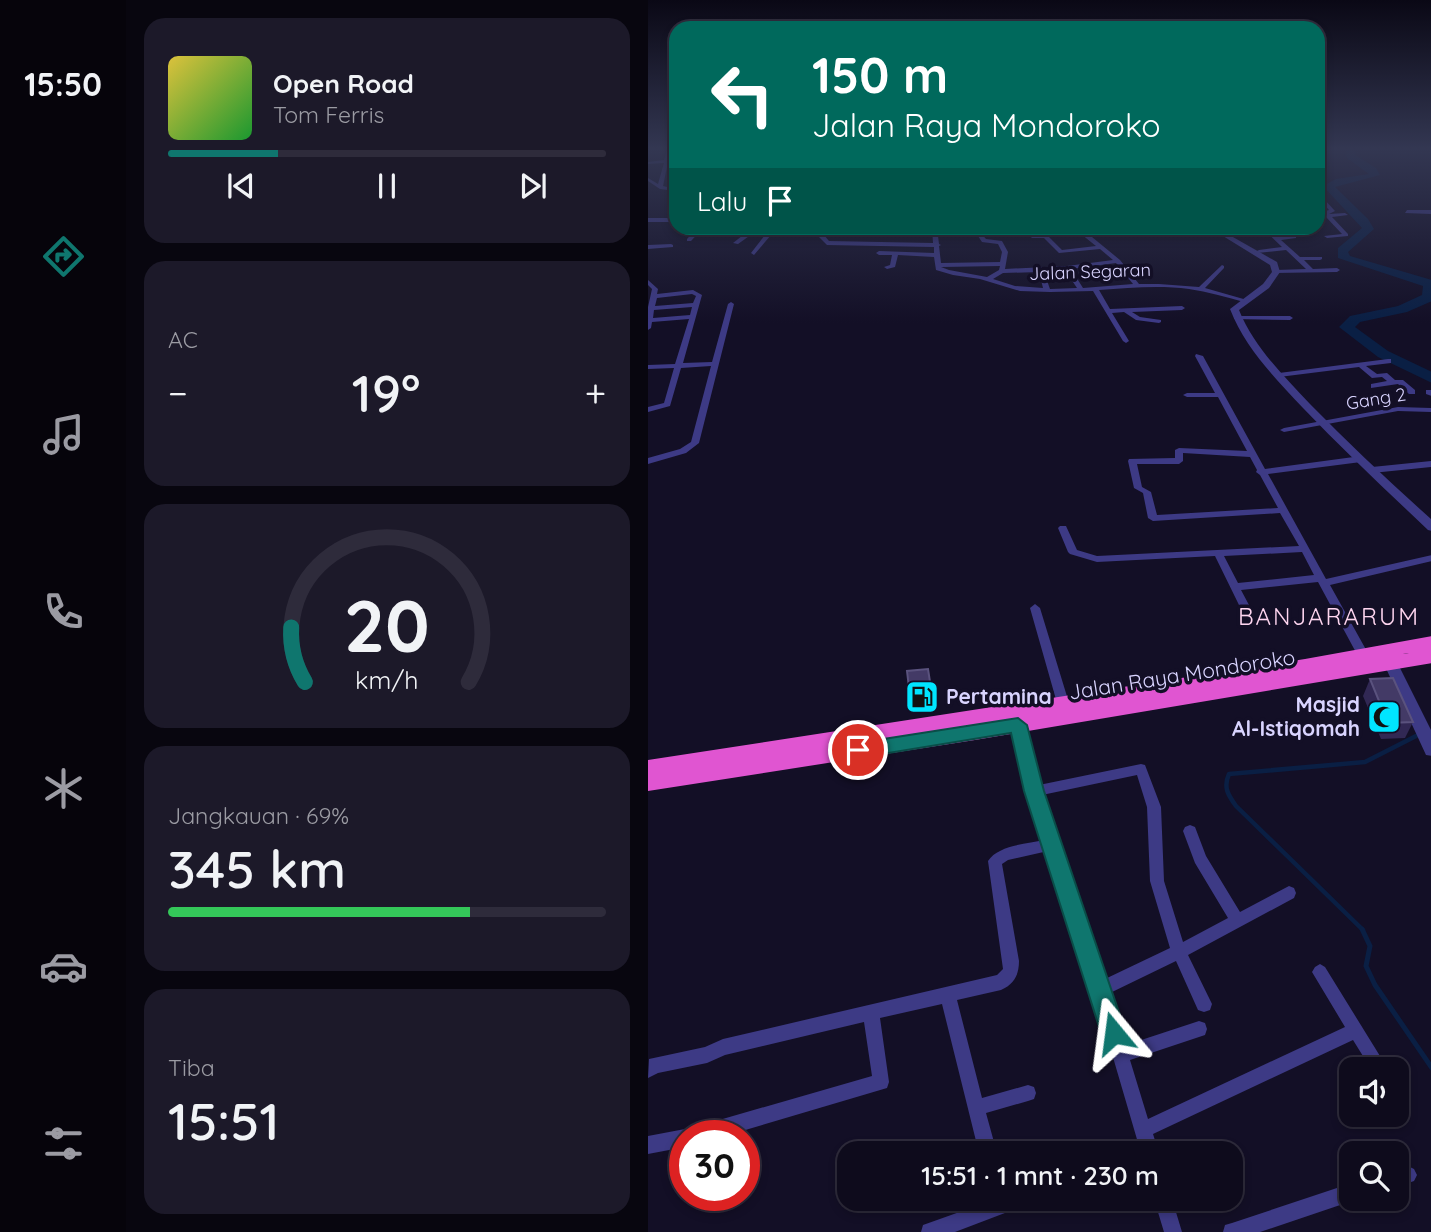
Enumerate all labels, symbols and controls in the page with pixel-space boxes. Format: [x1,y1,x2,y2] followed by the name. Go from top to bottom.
[812,44,948,105] text: 150 m
[697,49,788,140] icon: left
[24,64,102,104] text: 15:50
[273,67,414,100] text: Open Road
[273,100,384,129] text: Tom Ferris
[812,105,1161,145] text: Jalan Raya Mondoroko
[222,167,260,205] icon: previous
[368,167,406,205] icon: pause
[514,167,552,205] icon: next
[761,182,799,220] icon: arrive
[697,185,747,218] text: Lalu
[39,232,88,281] icon: directions
[1029,258,1151,285] street label: Jalan Segaran
[168,325,198,354] text: AC
[352,360,421,425] text: 19°
[168,369,188,417] text: −
[585,369,606,417] text: +
[1344,382,1407,415] street label: Gang 2
[39,410,88,459] icon: music
[344,579,430,670] text: 20
[39,587,88,636] icon: phone
[1238,601,1420,631] district label: BANJARARUM
[1067,643,1297,705] street label: Jalan Raya Mondoroko
[355,664,419,695] text: km/h
[903,678,941,716] fuel station icon: Pertamina
[946,683,1052,709] place label: Pertamina
[1232,691,1360,741] place label: Masjid Al-Istiqomah
[1365,698,1403,736] mosque icon: Masjid Al-Istiqomah
[828,720,888,780] pin
[839,731,877,769] icon: arrive
[39,764,88,813] icon: climate
[168,801,349,830] text: Jangkauan · 69%
[168,836,346,901] text: 345 km
[39,942,88,991] icon: car
[1077,996,1151,1070] position arrow
[168,1053,215,1082] text: Tiba
[1339,1057,1409,1211] map controls
[1339,1057,1409,1127] button: sound
[168,1088,279,1153] text: 15:51
[39,1119,88,1168] icon: filters
[669,1120,760,1211] speed limit sign: 30
[1339,1141,1409,1211] button: search
[921,1159,1159,1192] text: 15:51 · 1 mnt · 230 m

